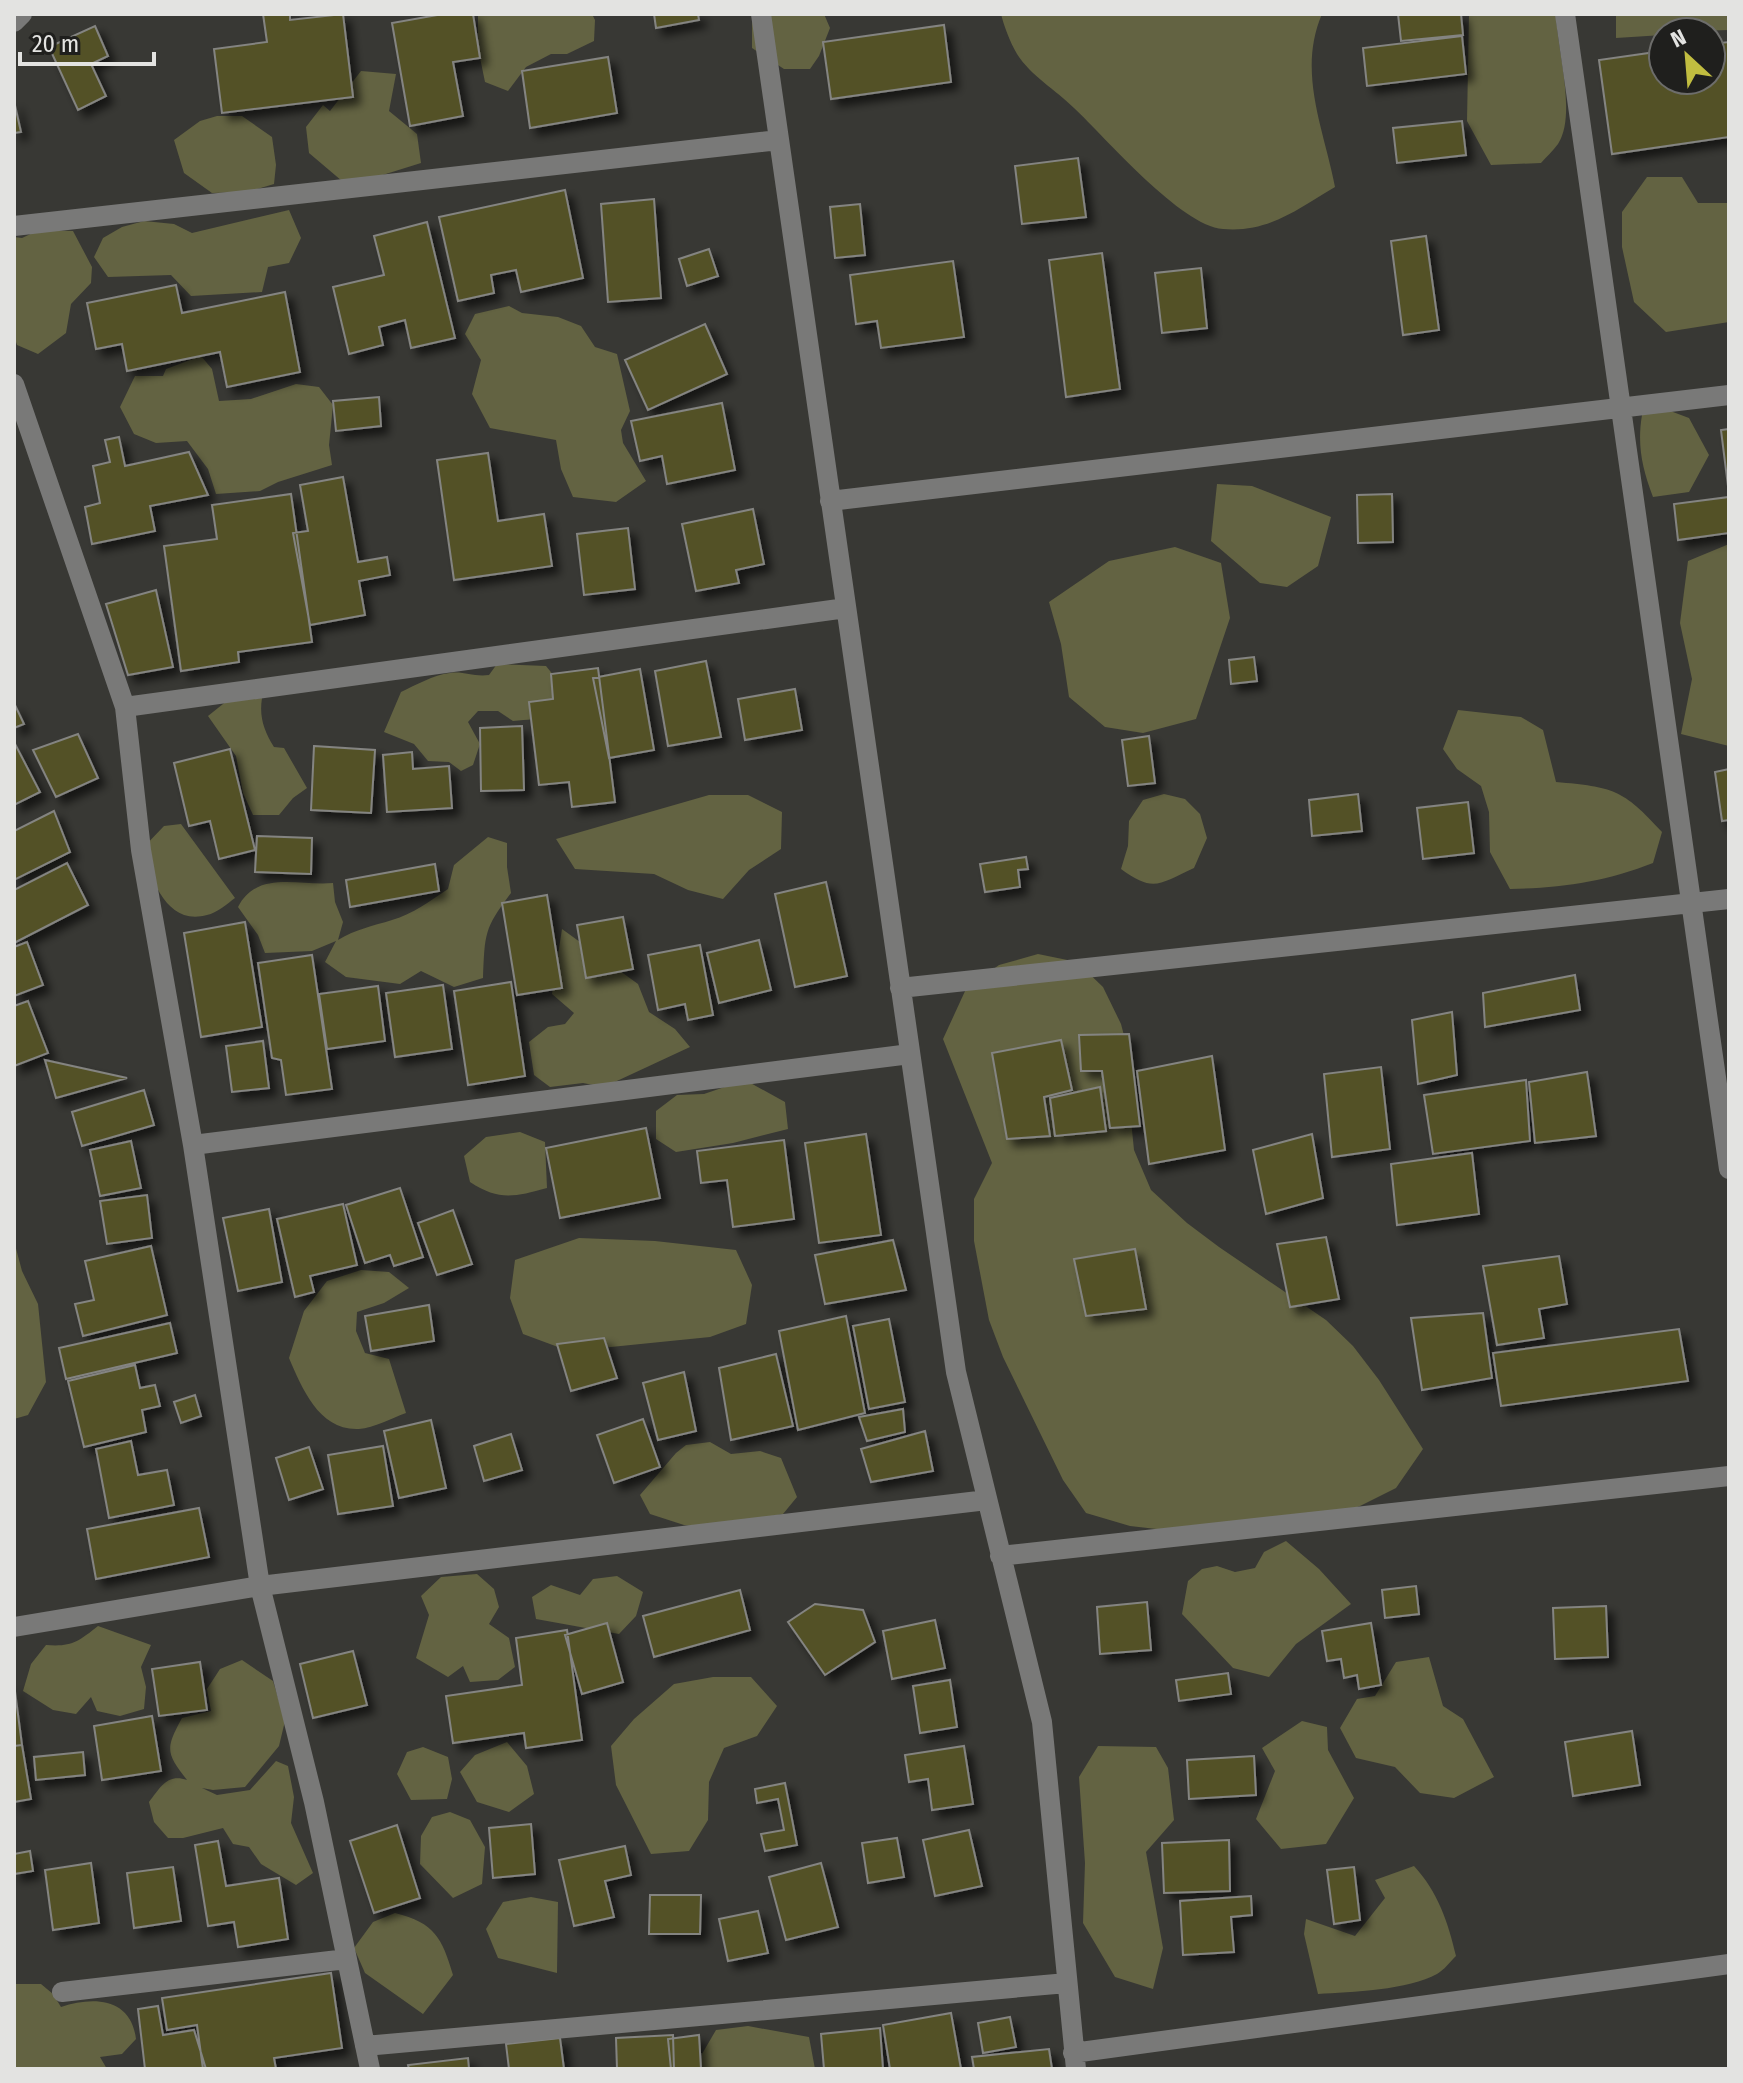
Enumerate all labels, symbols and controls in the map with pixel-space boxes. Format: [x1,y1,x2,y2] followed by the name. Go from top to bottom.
[20,16,154,66] scale bar
[1647,16,1727,96] north arrow
[1667,23,1690,53] text: N
[32,30,79,58] text: 20 m

